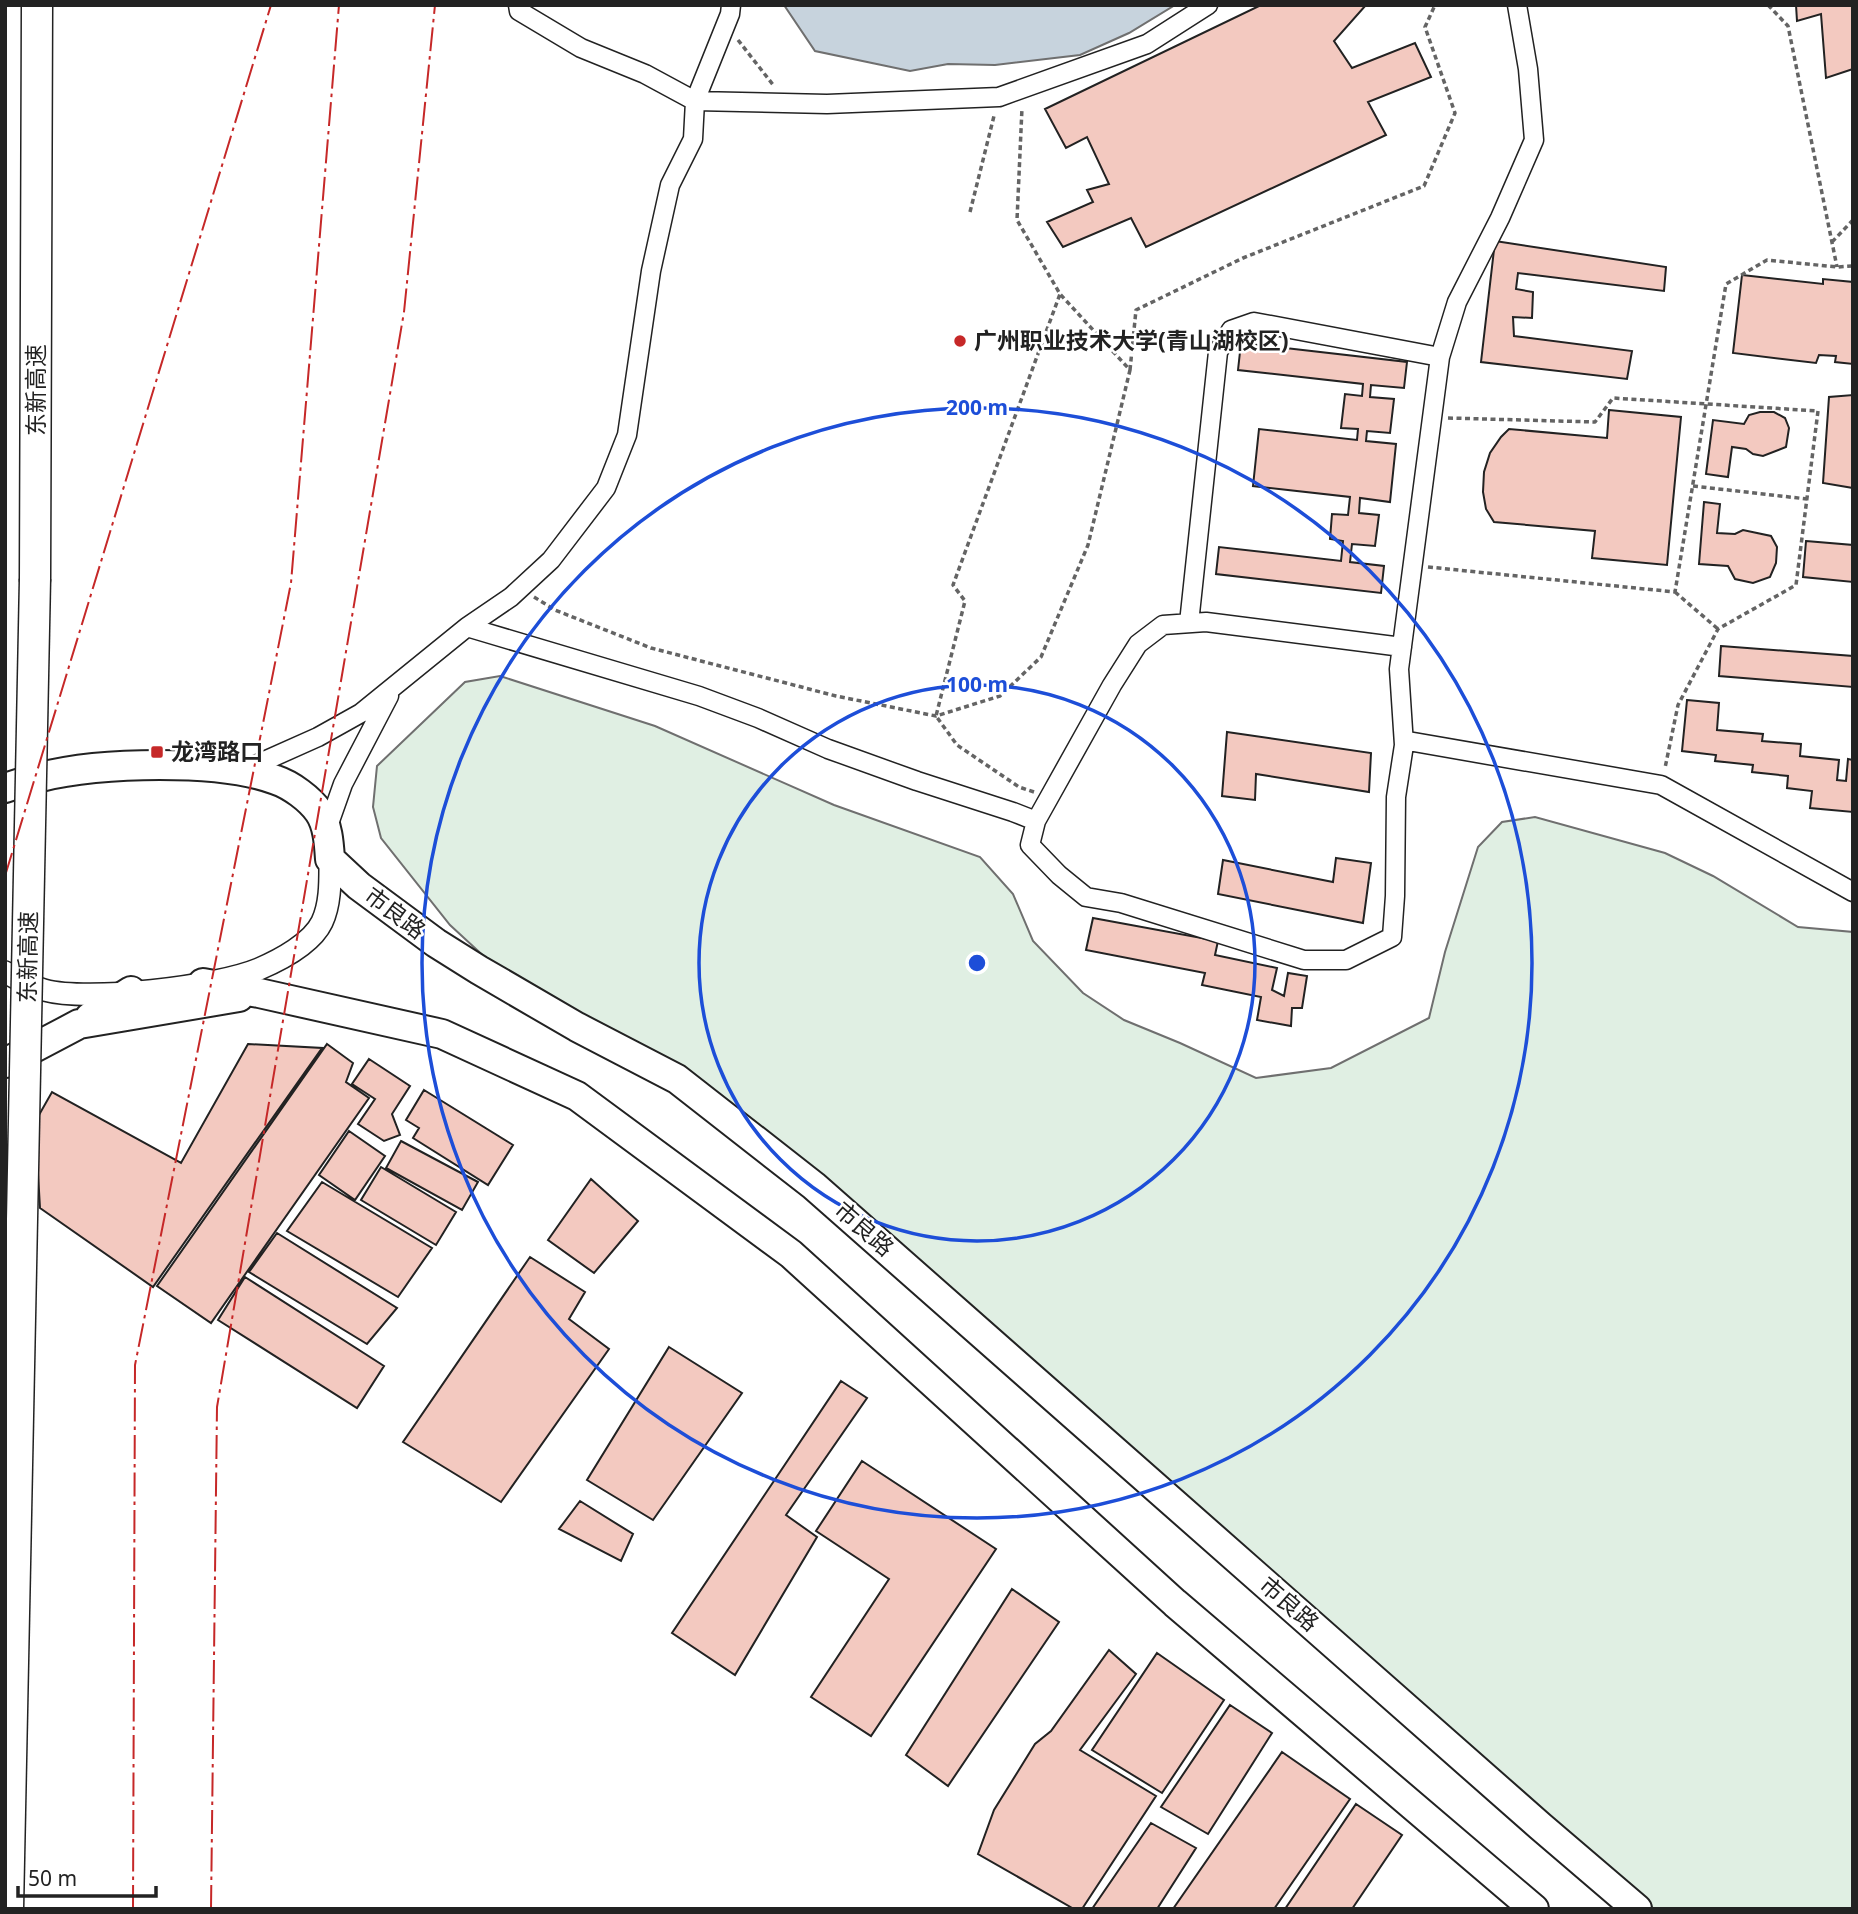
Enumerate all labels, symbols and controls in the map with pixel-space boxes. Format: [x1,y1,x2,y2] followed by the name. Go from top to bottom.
[974,324,1289,356] place label: 广州职业技术大学(青山湖校区)
[952,333,968,349] marker: 广州职业技术大学(青山湖校区)
[19,344,51,436] street label: 东新高速
[946,393,1008,421] text: 200 m
[946,670,1008,698] text: 100 m
[171,735,263,767] place label: 龙湾路口
[149,744,165,760] marker: 龙湾路口
[358,879,433,946] street label: 市良路
[10,911,44,1003] street label: 东新高速
[965,951,989,975] centre of rings
[828,1194,901,1263] street label: 市良路
[1253,1569,1326,1638] street label: 市良路
[18,1854,156,1898] scale bar
[28,1864,77,1892] text: 50 m

